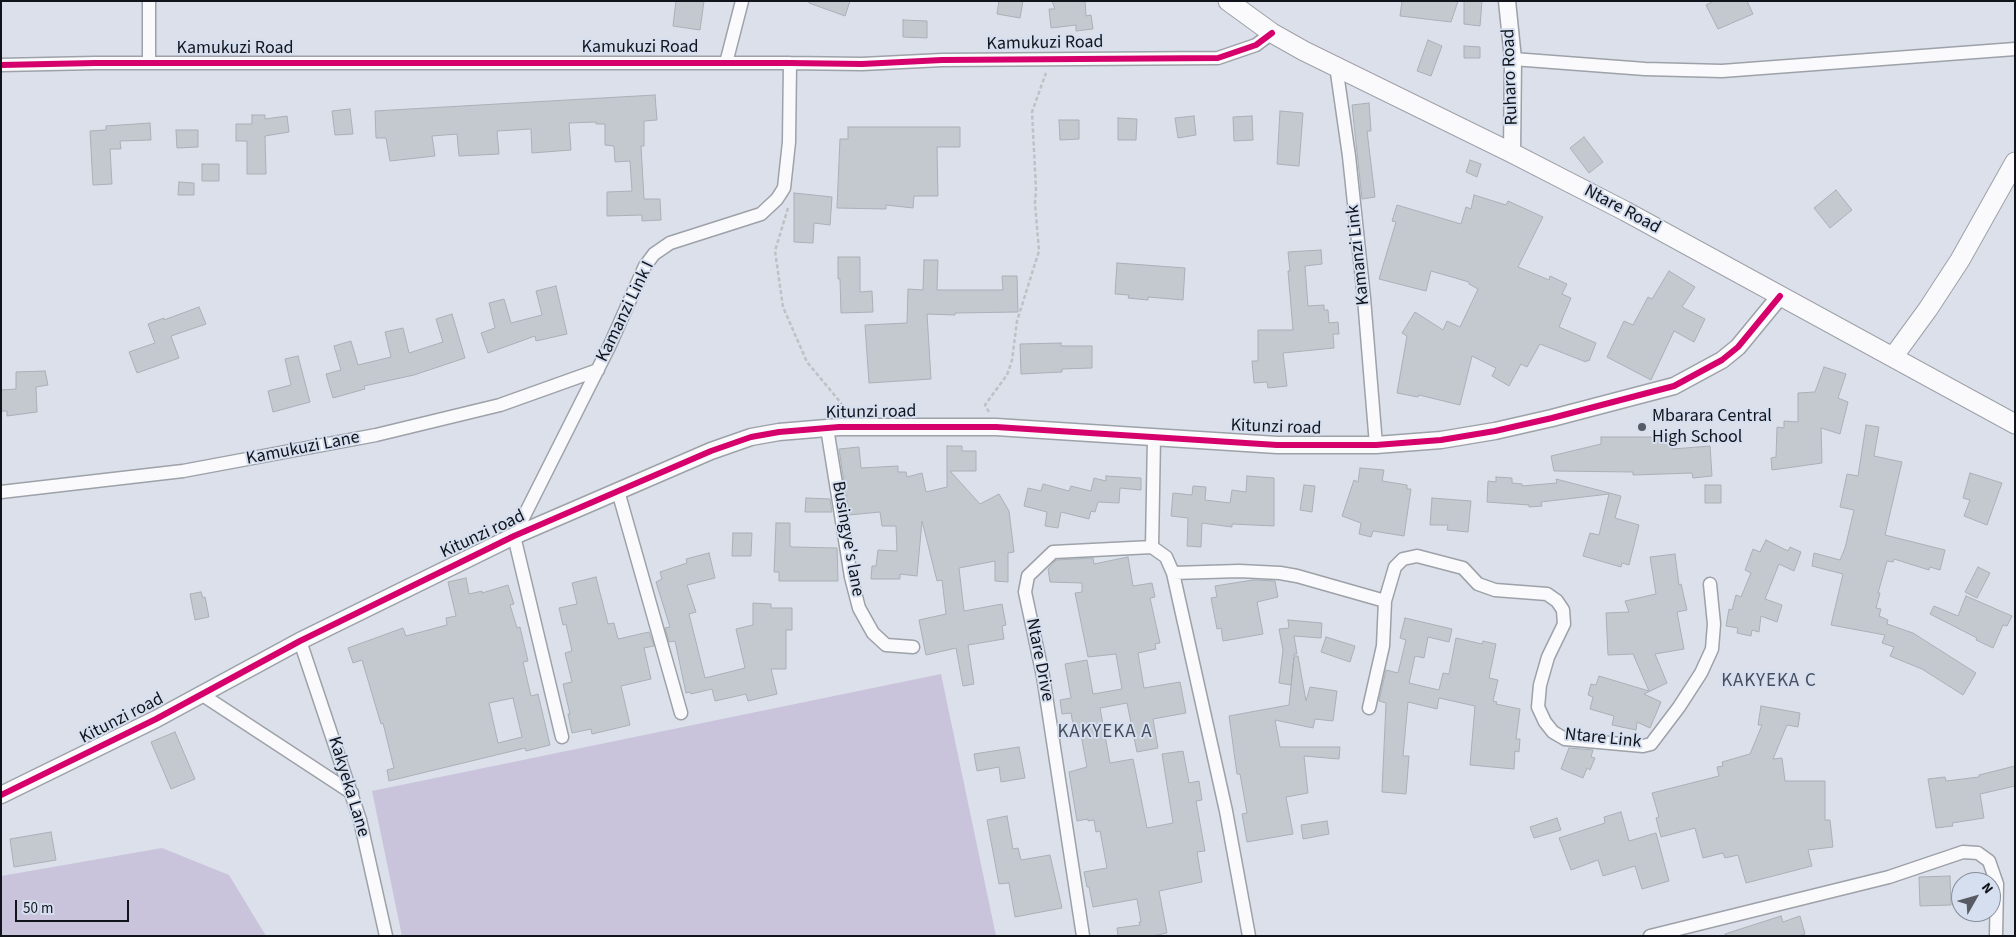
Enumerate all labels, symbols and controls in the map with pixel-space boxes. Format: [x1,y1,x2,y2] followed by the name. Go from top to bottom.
[1499,28,1523,126] street label: Ruharo Road
[986,32,1104,56] street label: Kamukuzi Road
[582,37,698,59] street label: Kamukuzi Road
[177,38,293,60] street label: Kamukuzi Road
[1580,181,1664,239] street label: Ntare Road
[1343,204,1375,306] street label: Kamanzi Link
[592,258,660,366] street label: Kamanzi Link I
[825,401,917,425] street label: Kitunzi road
[1652,406,1772,448] place label: Mbarara Central High School
[1230,416,1322,440] street label: Kitunzi road
[1636,421,1648,433] marker: Mbarara Central High School
[245,427,361,471] street label: Kamukuzi Lane
[826,480,868,598] street label: Busingye's lane
[437,506,529,564] street label: Kitunzi road
[1020,617,1058,703] street label: Ntare Drive
[1720,671,1818,693] district label: KAKYEKA C
[77,689,167,749] street label: Kitunzi road
[1056,722,1154,744] district label: KAKYEKA A
[1564,724,1642,754] street label: Ntare Link
[323,734,373,840] street label: Kakyeka Lane
[1951,872,2001,922] north arrow
[1976,879,1998,898] text: N
[18,890,131,922] scale bar
[23,898,53,919] text: 50 m

